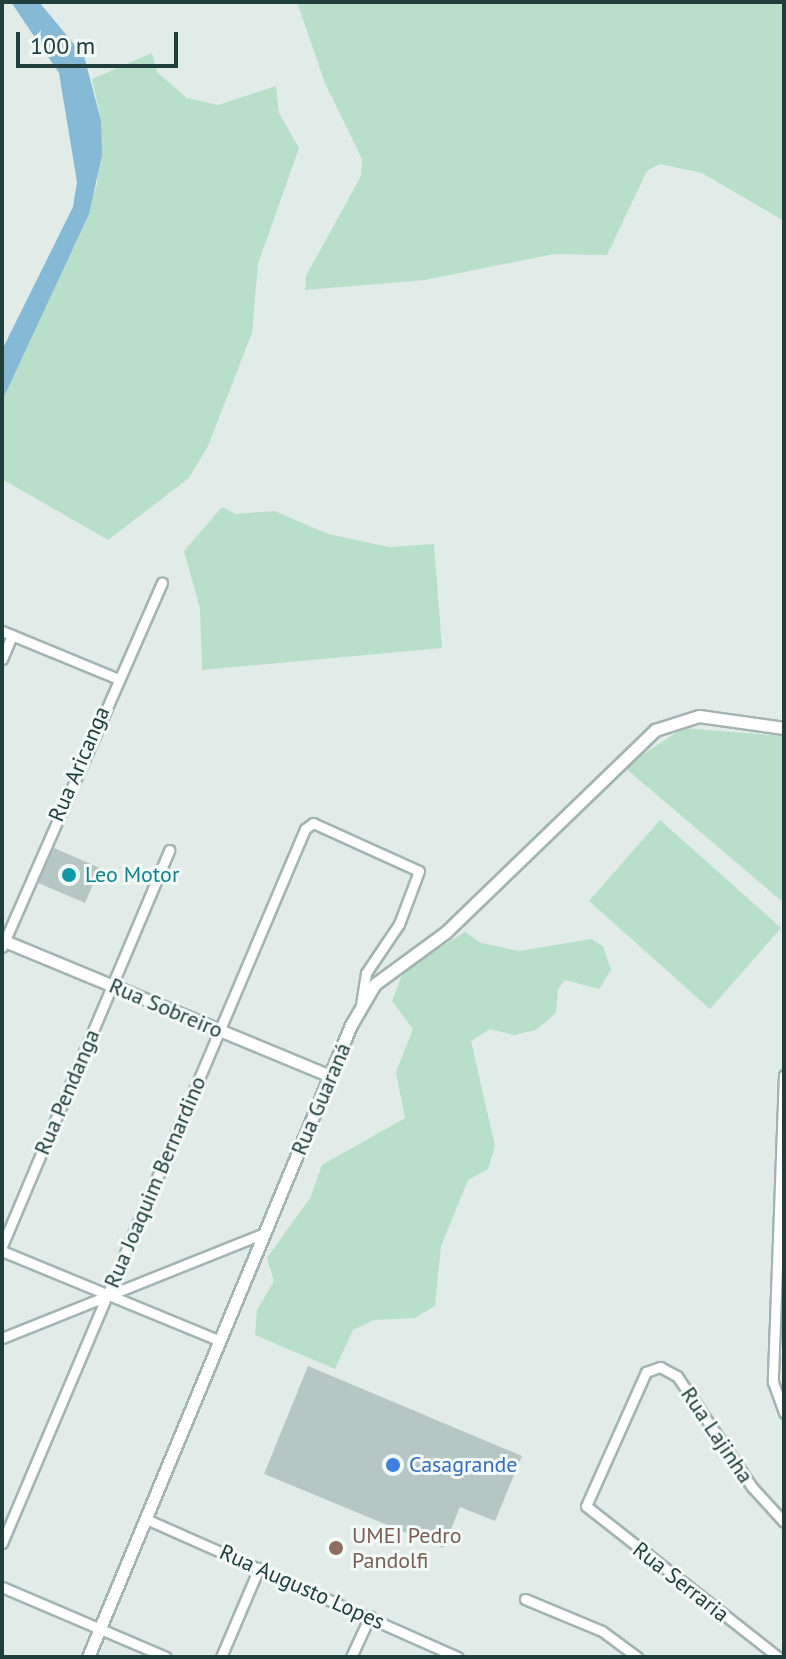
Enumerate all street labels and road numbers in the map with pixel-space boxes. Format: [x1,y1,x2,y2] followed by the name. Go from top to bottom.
[43,702,115,826] street label: Rua Aricanga
[105,972,227,1044] street label: Rua Sobreiro
[29,1025,105,1159] street label: Rua Pendanga
[286,1039,356,1159] street label: Rua Guaraná
[98,1072,212,1292] street label: Rua Joaquim Bernardino
[675,1382,759,1488] street label: Rua Lajinha
[628,1536,734,1628] street label: Rua Serraria
[215,1539,389,1635] street label: Rua Augusto Lopes

